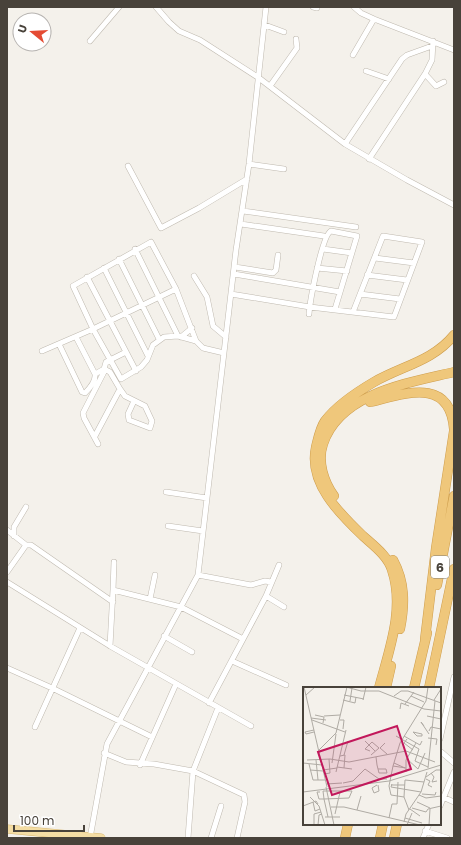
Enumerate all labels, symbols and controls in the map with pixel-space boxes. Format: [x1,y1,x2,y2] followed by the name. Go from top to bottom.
[12,12,52,52] north arrow
[14,23,31,35] text: U
[431,556,449,578] road number: 6
[303,687,441,825] inset map
[14,807,84,833] scale bar
[20,812,54,829] text: 100 m

